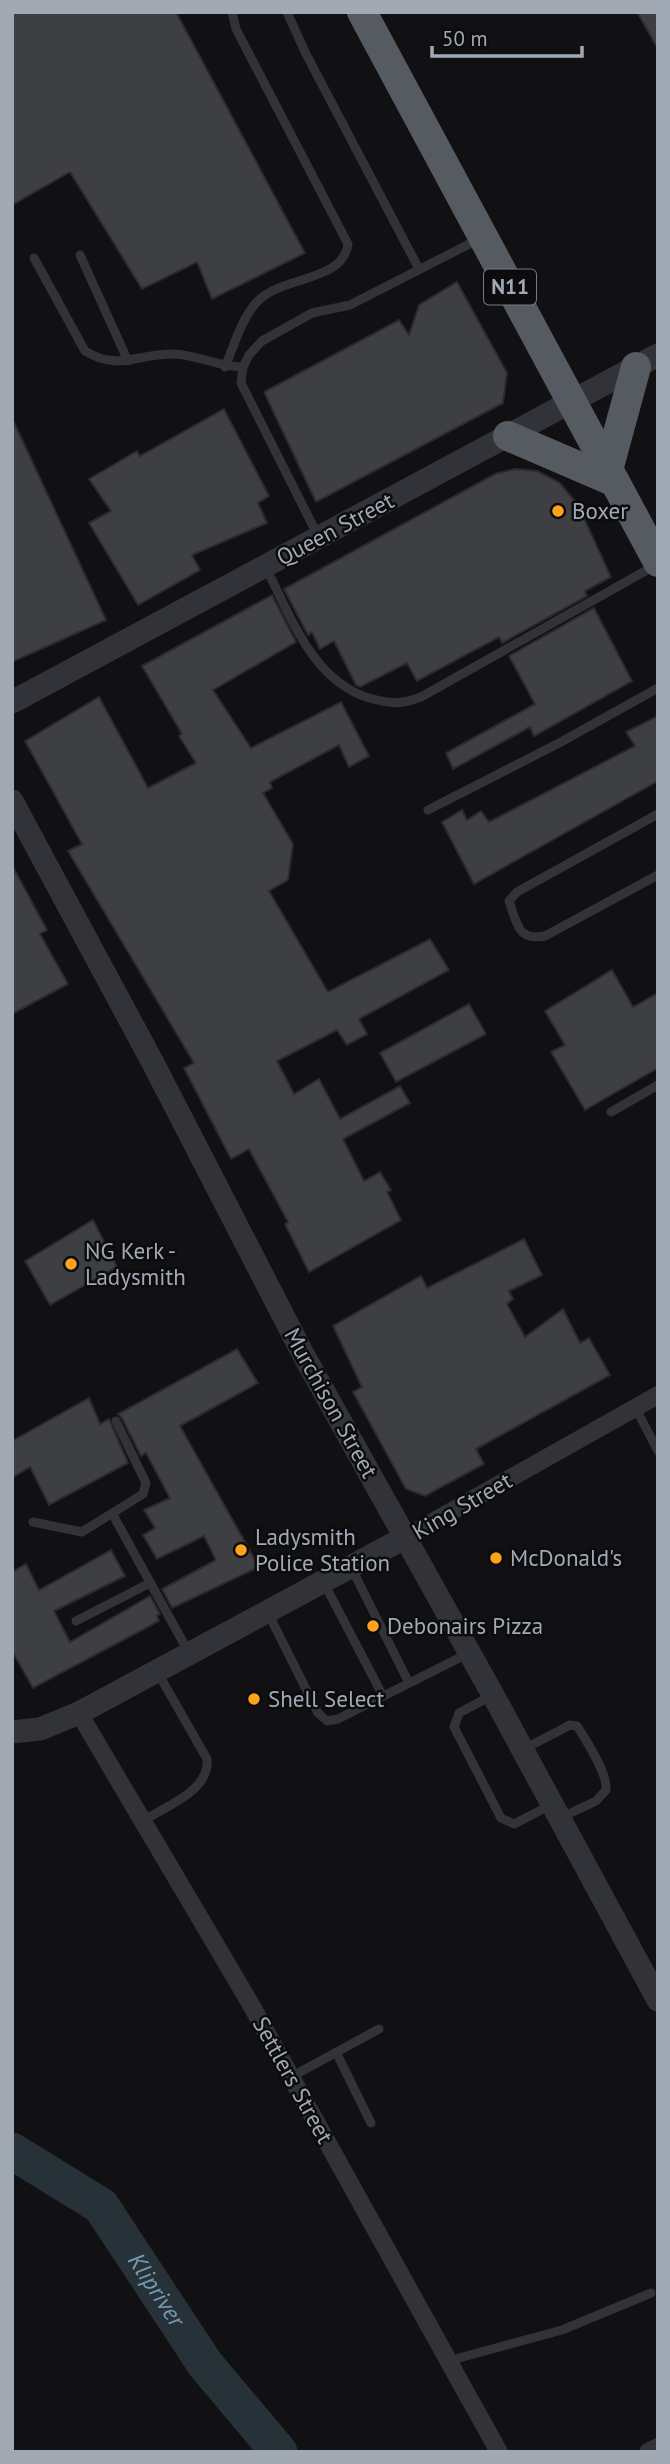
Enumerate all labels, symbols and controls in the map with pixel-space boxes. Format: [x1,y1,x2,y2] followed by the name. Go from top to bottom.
[432,14,582,58] scale bar
[442,25,488,52] text: 50 m
[484,270,536,304] road number: N11
[271,485,399,572] street label: Queen Street
[572,496,628,525] place label: Boxer
[550,503,566,519] marker: Boxer
[85,1236,186,1291] place label: NG Kerk - Ladysmith
[63,1256,79,1272] marker: NG Kerk - Ladysmith
[278,1323,385,1483] street label: Murchison Street
[407,1465,517,1546] street label: King Street
[255,1522,390,1577] place label: Ladysmith Police Station
[233,1542,249,1558] marker: Ladysmith Police Station
[510,1543,622,1572] place label: McDonald's
[488,1550,504,1566] marker: McDonald's
[387,1611,543,1640] place label: Debonairs Pizza
[365,1618,381,1634] marker: Debonairs Pizza
[268,1684,384,1713] place label: Shell Select
[246,1691,262,1707] marker: Shell Select
[247,2011,340,2148] street label: Settlers Street
[121,2247,193,2334] water label: Klipriver

